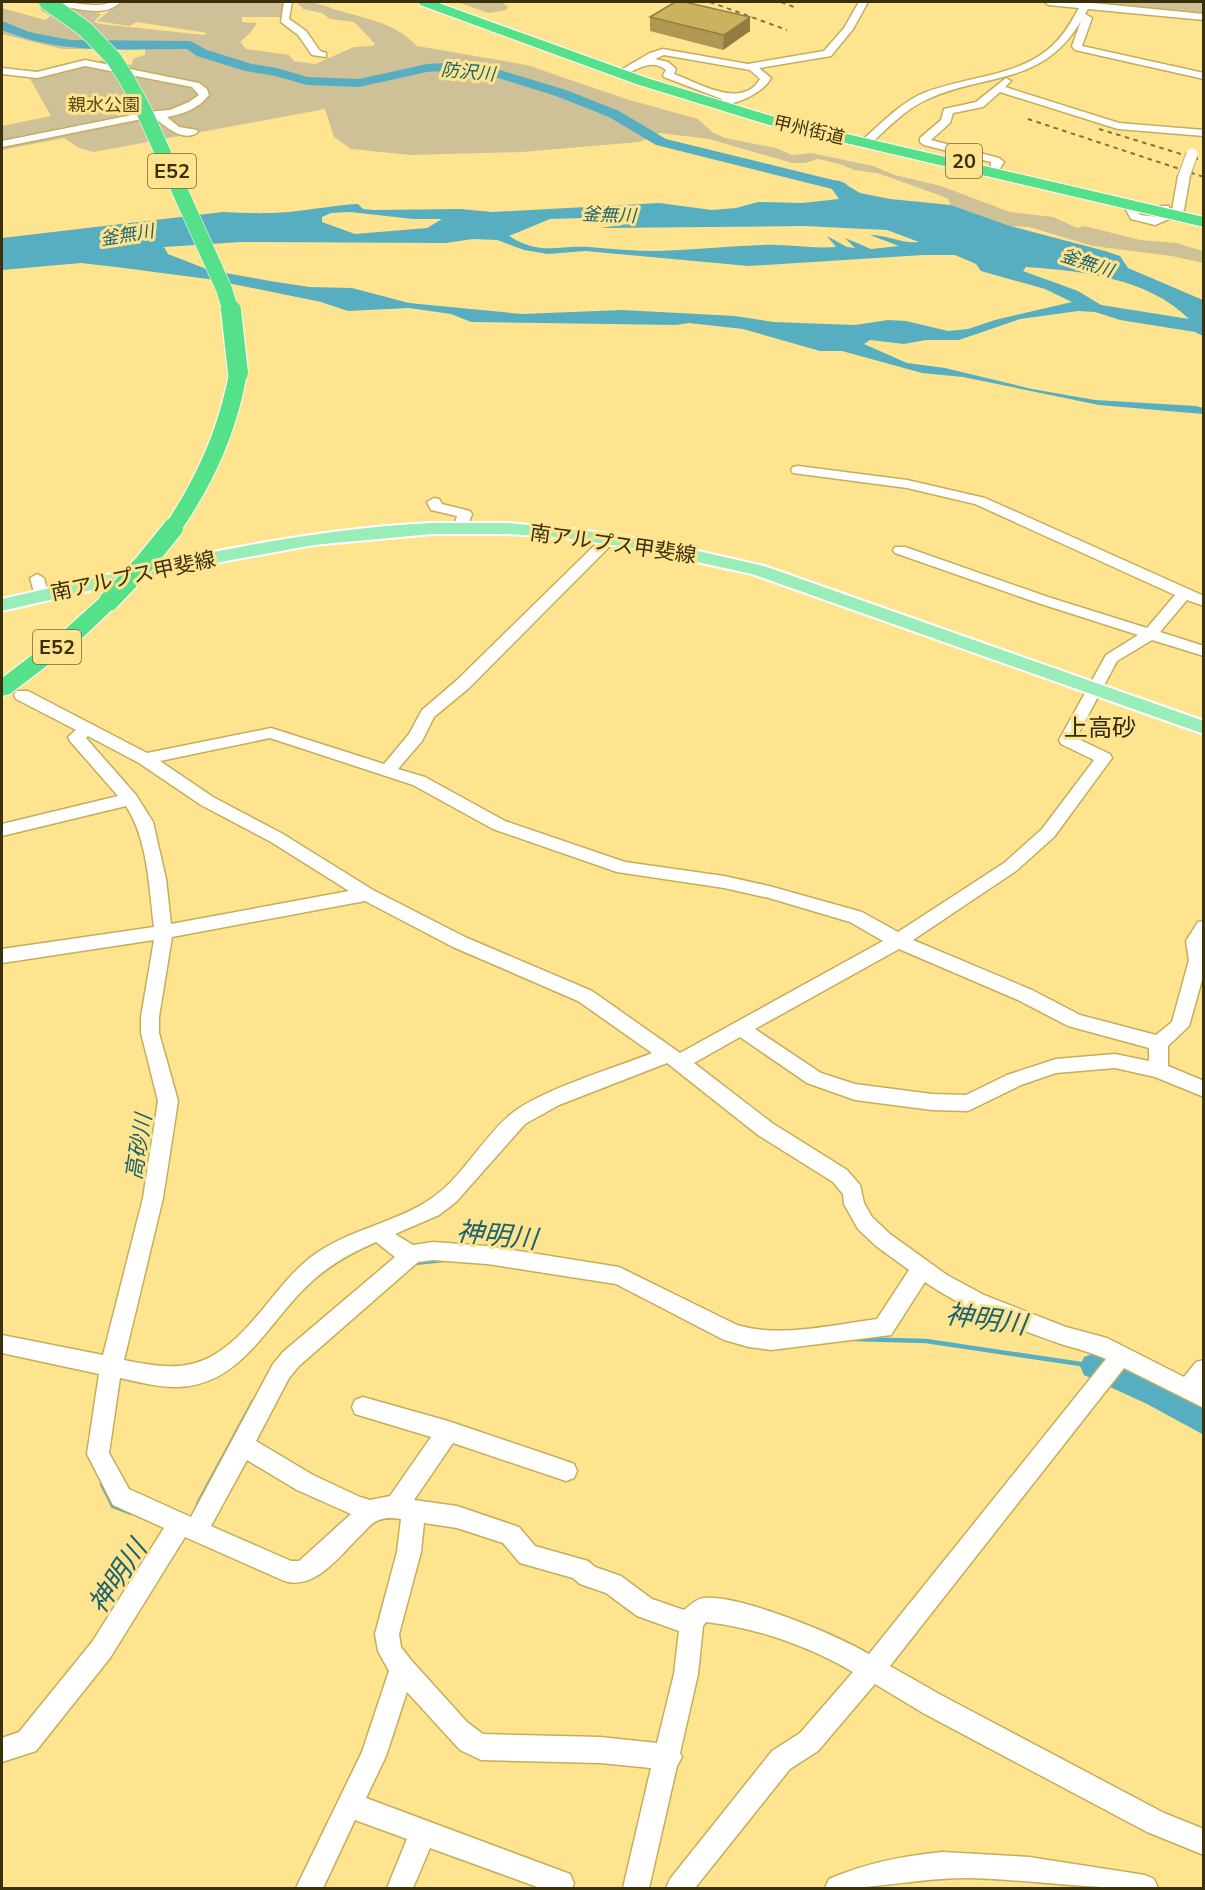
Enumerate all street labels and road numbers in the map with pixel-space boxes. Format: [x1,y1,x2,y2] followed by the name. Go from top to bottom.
[771,110,847,150] street label: 甲州街道
[946,144,982,178] road number: 20
[148,154,196,188] road number: E52
[528,518,698,570] street label: 南アルプス甲斐線
[48,545,218,607] street label: 南アルプス甲斐線
[33,630,81,664] road number: E52

